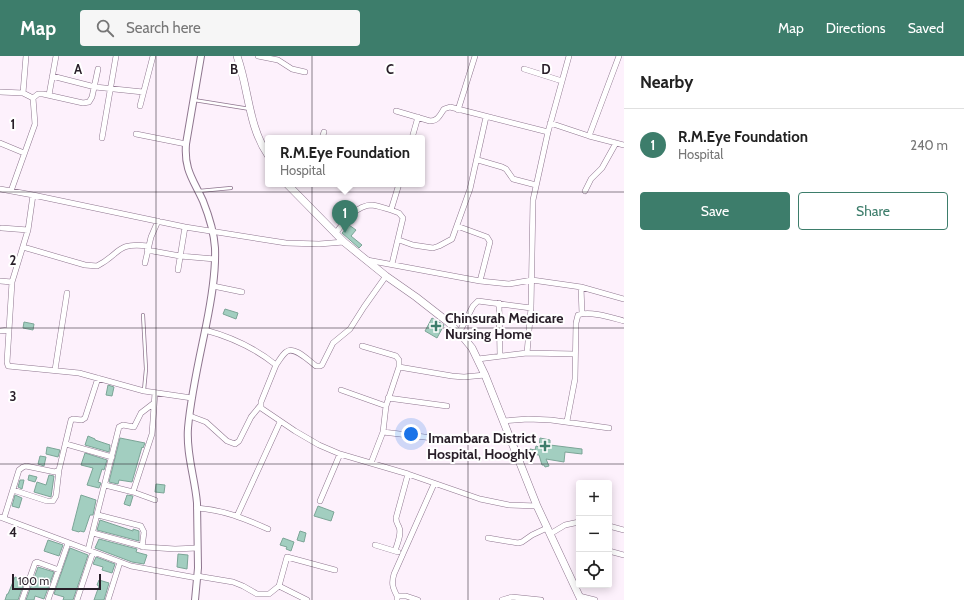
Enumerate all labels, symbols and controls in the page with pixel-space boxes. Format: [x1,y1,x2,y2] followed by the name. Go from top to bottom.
[80,10,360,46] search box
[20,17,56,40] text: Map
[94,17,116,39] icon: search
[126,19,201,37] text: Search here
[778,19,804,37] text: Map
[826,19,886,37] text: Directions
[908,19,944,37] text: Saved
[74,61,83,77] text: A
[230,61,238,77] text: B
[386,61,394,77] text: C
[541,61,551,77] text: D
[640,72,693,92] text: Nearby
[11,116,15,132] text: 1
[678,128,808,146] text: R.M.Eye Foundation
[265,135,425,187] popup
[651,137,655,153] text: 1
[910,137,948,153] text: 240 m
[280,144,410,162] text: R.M.Eye Foundation
[678,146,723,162] text: Hospital
[280,162,325,178] text: Hospital
[640,192,790,230] button: Save
[798,192,948,230] button: Share
[332,200,358,233] pin: 1
[10,252,17,268] text: 2
[445,309,563,343] place label: Chinsurah Medicare Nursing Home
[430,320,442,332] marker: Chinsurah Medicare Nursing Home
[9,388,17,404] text: 3
[401,424,421,444] your location
[427,429,536,463] place label: Imambara District Hospital, Hooghly
[539,440,551,452] marker: Imambara District Hospital, Hooghly
[576,480,612,588] map controls
[576,480,612,516] button: +
[576,516,612,552] button: −
[9,524,17,540] text: 4
[576,552,612,588] button: locate
[12,572,101,591] scale bar
[18,574,49,588] text: 100 m

